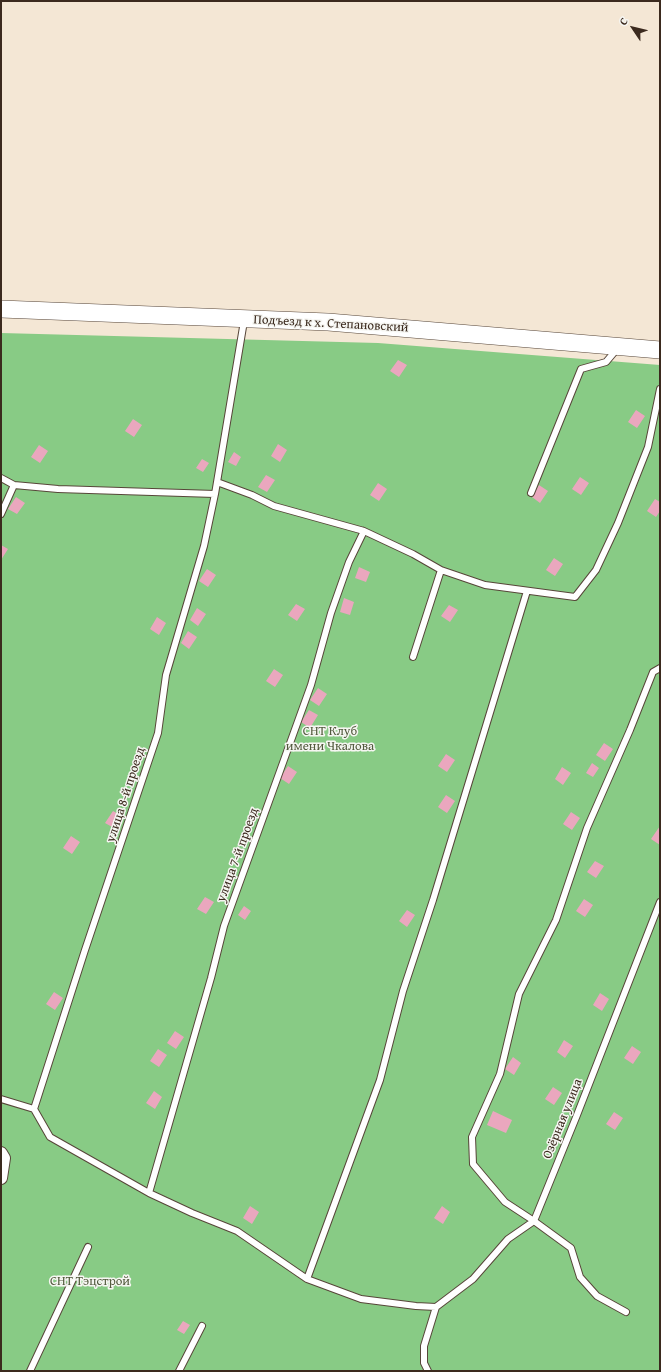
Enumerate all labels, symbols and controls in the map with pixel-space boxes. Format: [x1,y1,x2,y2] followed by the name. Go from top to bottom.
[613,8,653,48] north arrow
[615,14,632,28] text: С
[253,312,409,336] street label: Подъезд к х. Степановский
[286,724,374,755] park label: СНТ Клуб имени Чкалова
[103,745,149,845] street label: улица 8-й проезд
[214,806,262,904] street label: улица 7-й проезд
[540,1077,586,1161] street label: Озёрная улица
[50,1274,130,1290] park label: СНТ Тэцстрой

